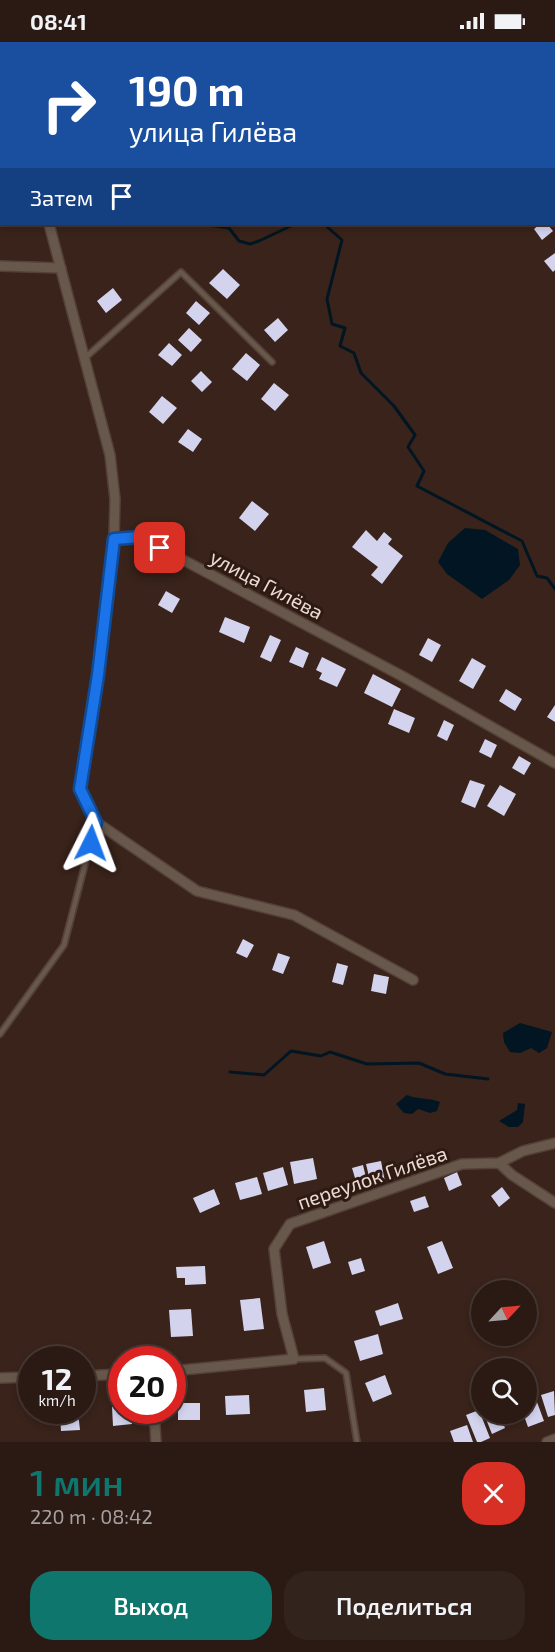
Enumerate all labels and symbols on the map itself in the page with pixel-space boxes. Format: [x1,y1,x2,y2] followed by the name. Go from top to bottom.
[134,522,185,573] pin
[206,544,328,625] street label: улица Гилёва
[59,811,123,875] position arrow
[294,1140,450,1215] street label: переулок Гилёва
[471,1280,537,1346] north arrow
[108,1346,186,1424] speed limit sign: 20

